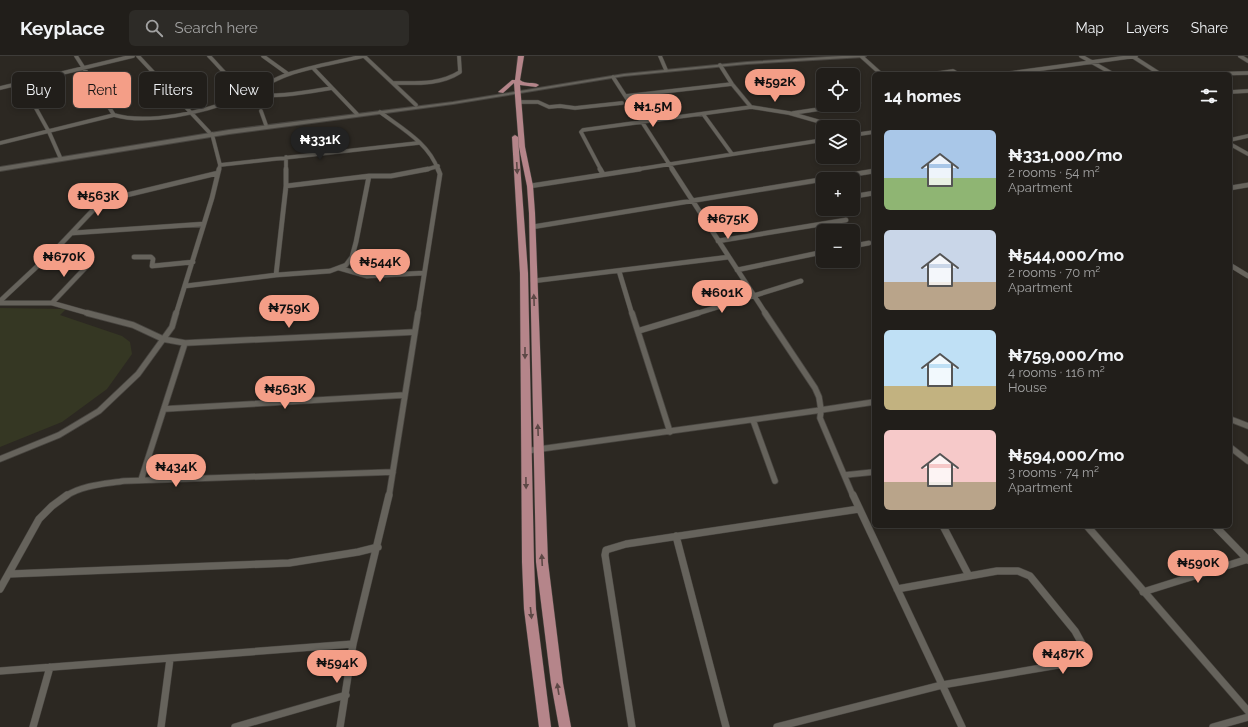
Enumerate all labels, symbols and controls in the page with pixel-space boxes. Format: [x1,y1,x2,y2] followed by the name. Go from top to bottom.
[129,10,409,46] search box
[20,17,105,39] text: Keyplace
[143,17,165,39] icon: search
[175,19,258,37] text: Search here
[1076,20,1104,36] text: Map
[1126,20,1169,36] text: Layers
[1191,20,1228,36] text: Share
[816,68,860,268] map controls
[816,68,860,112] button: locate
[747,69,803,103] pin: ₦592K
[12,72,65,108] chip: Buy
[73,72,131,108] chip: Rent
[139,72,207,108] chip: Filters
[215,72,273,108] chip: New
[754,74,796,89] text: ₦592K
[1198,85,1220,107] icon: filters
[884,86,961,106] text: 14 homes
[625,94,681,128] pin: ₦1.5M
[634,99,673,114] text: ₦1.5M
[816,120,860,164] button: layers
[292,127,348,161] pin: ₦331K
[300,132,340,147] text: ₦331K
[1008,145,1123,165] text: ₦331,000/mo
[916,146,964,194] icon: home
[513,162,520,174] one-way arrow
[1008,165,1100,180] text: 2 rooms · 54 m²
[816,172,860,216] button: +
[1008,180,1072,195] text: Apartment
[70,183,126,217] pin: ₦563K
[77,188,119,203] text: ₦563K
[700,206,756,240] pin: ₦675K
[707,211,749,226] text: ₦675K
[816,224,860,268] button: −
[36,244,92,278] pin: ₦670K
[1008,245,1124,265] text: ₦544,000/mo
[916,246,964,294] icon: home
[42,249,86,264] text: ₦670K
[352,249,408,283] pin: ₦544K
[359,254,401,269] text: ₦544K
[1008,265,1100,280] text: 2 rooms · 70 m²
[694,280,750,314] pin: ₦601K
[1008,280,1072,295] text: Apartment
[701,285,743,300] text: ₦601K
[531,293,537,306] one-way arrow
[261,295,317,329] pin: ₦759K
[268,300,310,315] text: ₦759K
[1008,345,1124,365] text: ₦759,000/mo
[916,346,964,394] icon: home
[522,347,528,360] one-way arrow
[1008,365,1105,380] text: 4 rooms · 116 m²
[257,376,313,410] pin: ₦563K
[1008,380,1047,395] text: House
[264,381,306,396] text: ₦563K
[535,423,541,436] one-way arrow
[1008,445,1124,465] text: ₦594,000/mo
[916,446,964,494] icon: home
[148,454,204,488] pin: ₦434K
[155,459,197,474] text: ₦434K
[1008,465,1099,480] text: 3 rooms · 74 m²
[523,477,529,490] one-way arrow
[1008,480,1072,495] text: Apartment
[1170,550,1226,584] pin: ₦590K
[539,553,545,566] one-way arrow
[1177,555,1219,570] text: ₦590K
[528,607,534,619] one-way arrow
[1035,641,1091,675] pin: ₦487K
[1042,646,1084,661] text: ₦487K
[309,650,365,684] pin: ₦594K
[316,655,358,670] text: ₦594K
[555,682,561,695] one-way arrow

